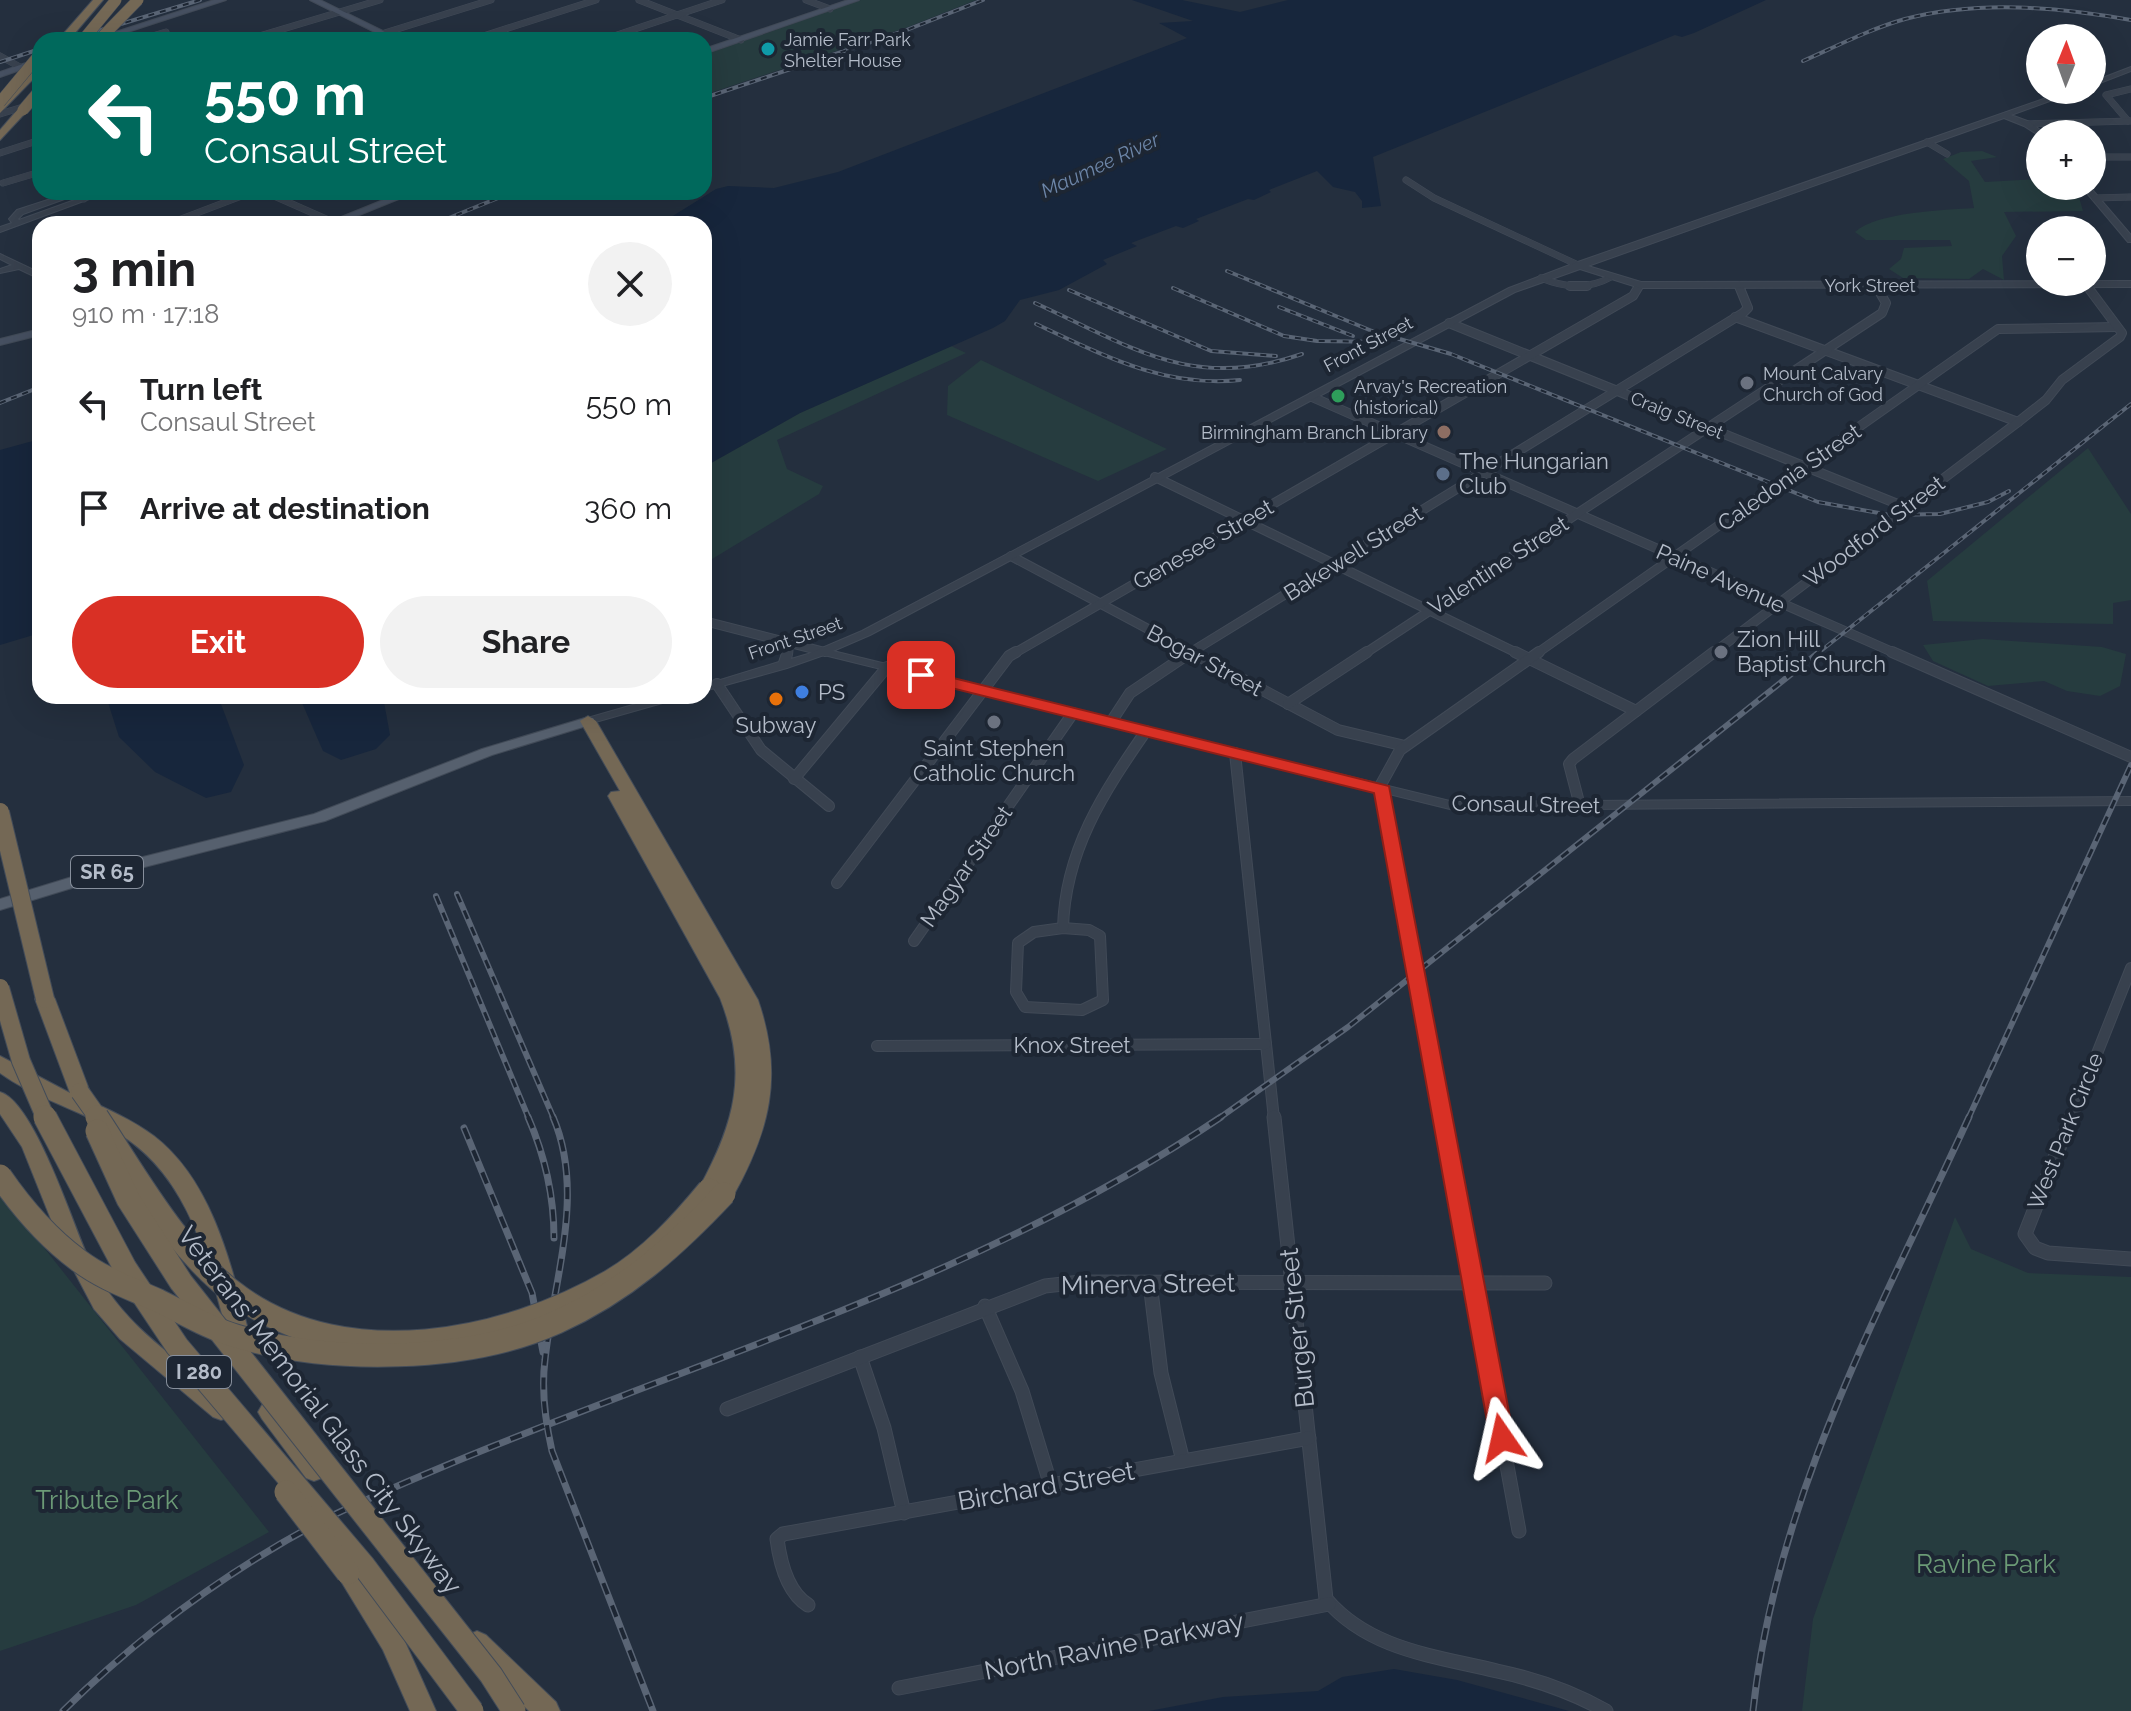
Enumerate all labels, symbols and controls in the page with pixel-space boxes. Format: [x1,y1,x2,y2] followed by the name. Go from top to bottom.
[2026,24,2106,104] north arrow
[2026,24,2106,296] map controls
[784,29,911,71] place label: Jamie Farr Park Shelter House
[759,40,777,58] marker: Jamie Farr Park Shelter House
[204,62,366,128] text: 550 m
[72,64,176,168] icon: left
[2026,120,2106,200] button: +
[1037,127,1164,203] water label: Maumee River
[204,129,447,171] text: Consaul Street
[2026,216,2106,296] button: −
[72,241,196,297] text: 3 min
[588,242,672,326] button: close
[1824,275,1916,296] street label: York Street
[72,299,219,329] text: 910 m · 17:18
[1320,312,1416,376] street label: Front Street
[1763,363,1883,405] place label: Mount Calvary Church of God
[140,372,262,407] text: Turn left
[1738,374,1756,392] marker: Mount Calvary Church of God
[1354,376,1507,418] place label: Arvay's Recreation (historical)
[72,382,116,426] icon: left
[586,387,672,422] text: 550 m
[1329,387,1347,405] marker: Arvay's Recreation (historical)
[1628,387,1726,443] street label: Craig Street
[140,407,316,437] text: Consaul Street
[1712,418,1866,536] street label: Caledonia Street
[1201,422,1428,443] place label: Birmingham Branch Library
[1435,423,1453,441] marker: Birmingham Branch Library
[1459,448,1609,499] place label: The Hungarian Club
[1434,465,1452,483] marker: The Hungarian Club
[1799,469,1950,592] street label: Woodford Street
[72,486,116,530] icon: arrive
[140,491,430,526] text: Arrive at destination
[584,491,672,526] text: 360 m
[1128,493,1278,595] street label: Genesee Street
[1279,500,1428,606] street label: Bakewell Street
[1423,510,1573,620] street label: Valentine Street
[1653,538,1789,618] street label: Paine Avenue
[72,596,364,688] button: Exit
[380,596,672,688] button: Share
[745,612,845,664] street label: Front Street
[1143,619,1268,702] street label: Bogar Street
[1737,626,1886,677] place label: Zion Hill Baptist Church
[887,641,955,709] pin
[1712,643,1730,661] marker: Zion Hill Baptist Church
[899,653,943,697] icon: arrive
[818,679,845,705] place label: PS
[793,683,811,701] marker: PS
[767,690,785,708] marker: Subway
[736,712,816,738] place label: Subway
[985,713,1003,731] marker: Saint Stephen Catholic Church
[913,735,1075,786] place label: Saint Stephen Catholic Church
[1451,790,1601,818] street label: Consaul Street
[915,800,1018,932] street label: Magyar Street
[71,856,143,888] road number: SR 65
[1013,1032,1131,1058] street label: Knox Street
[2022,1049,2108,1213] street label: West Park Circle
[172,1220,468,1600] street label: Veterans' Memorial Glass City Skyway
[1274,1247,1320,1409] street label: Burger Street
[1061,1267,1236,1301] street label: Minerva Street
[167,1356,231,1388] road number: I 280
[1460,1396,1544,1480] position arrow
[955,1456,1137,1516] street label: Birchard Street
[35,1485,179,1515] park label: Tribute Park
[1916,1549,2056,1579] park label: Ravine Park
[982,1606,1246,1686] street label: North Ravine Parkway

